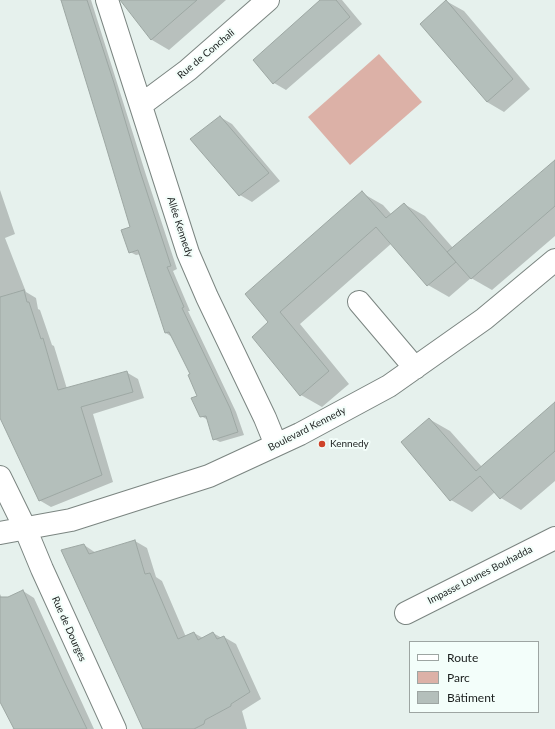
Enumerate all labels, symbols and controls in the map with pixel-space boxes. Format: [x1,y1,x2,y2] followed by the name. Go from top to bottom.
[175,27,237,81] street label: Rue de Conchali
[165,195,195,259] street label: Allée Kennedy
[266,404,348,454] street label: Boulevard Kennedy
[330,438,369,450] place label: Kennedy
[317,439,327,449] marker: Kennedy
[426,543,534,607] street label: Impasse Lounes Bouhadda
[49,595,89,663] street label: Rue de Dourges
[409,641,539,713] legend
[447,650,478,665] text: Route
[447,670,470,685] text: Parc
[447,690,495,705] text: Bâtiment

